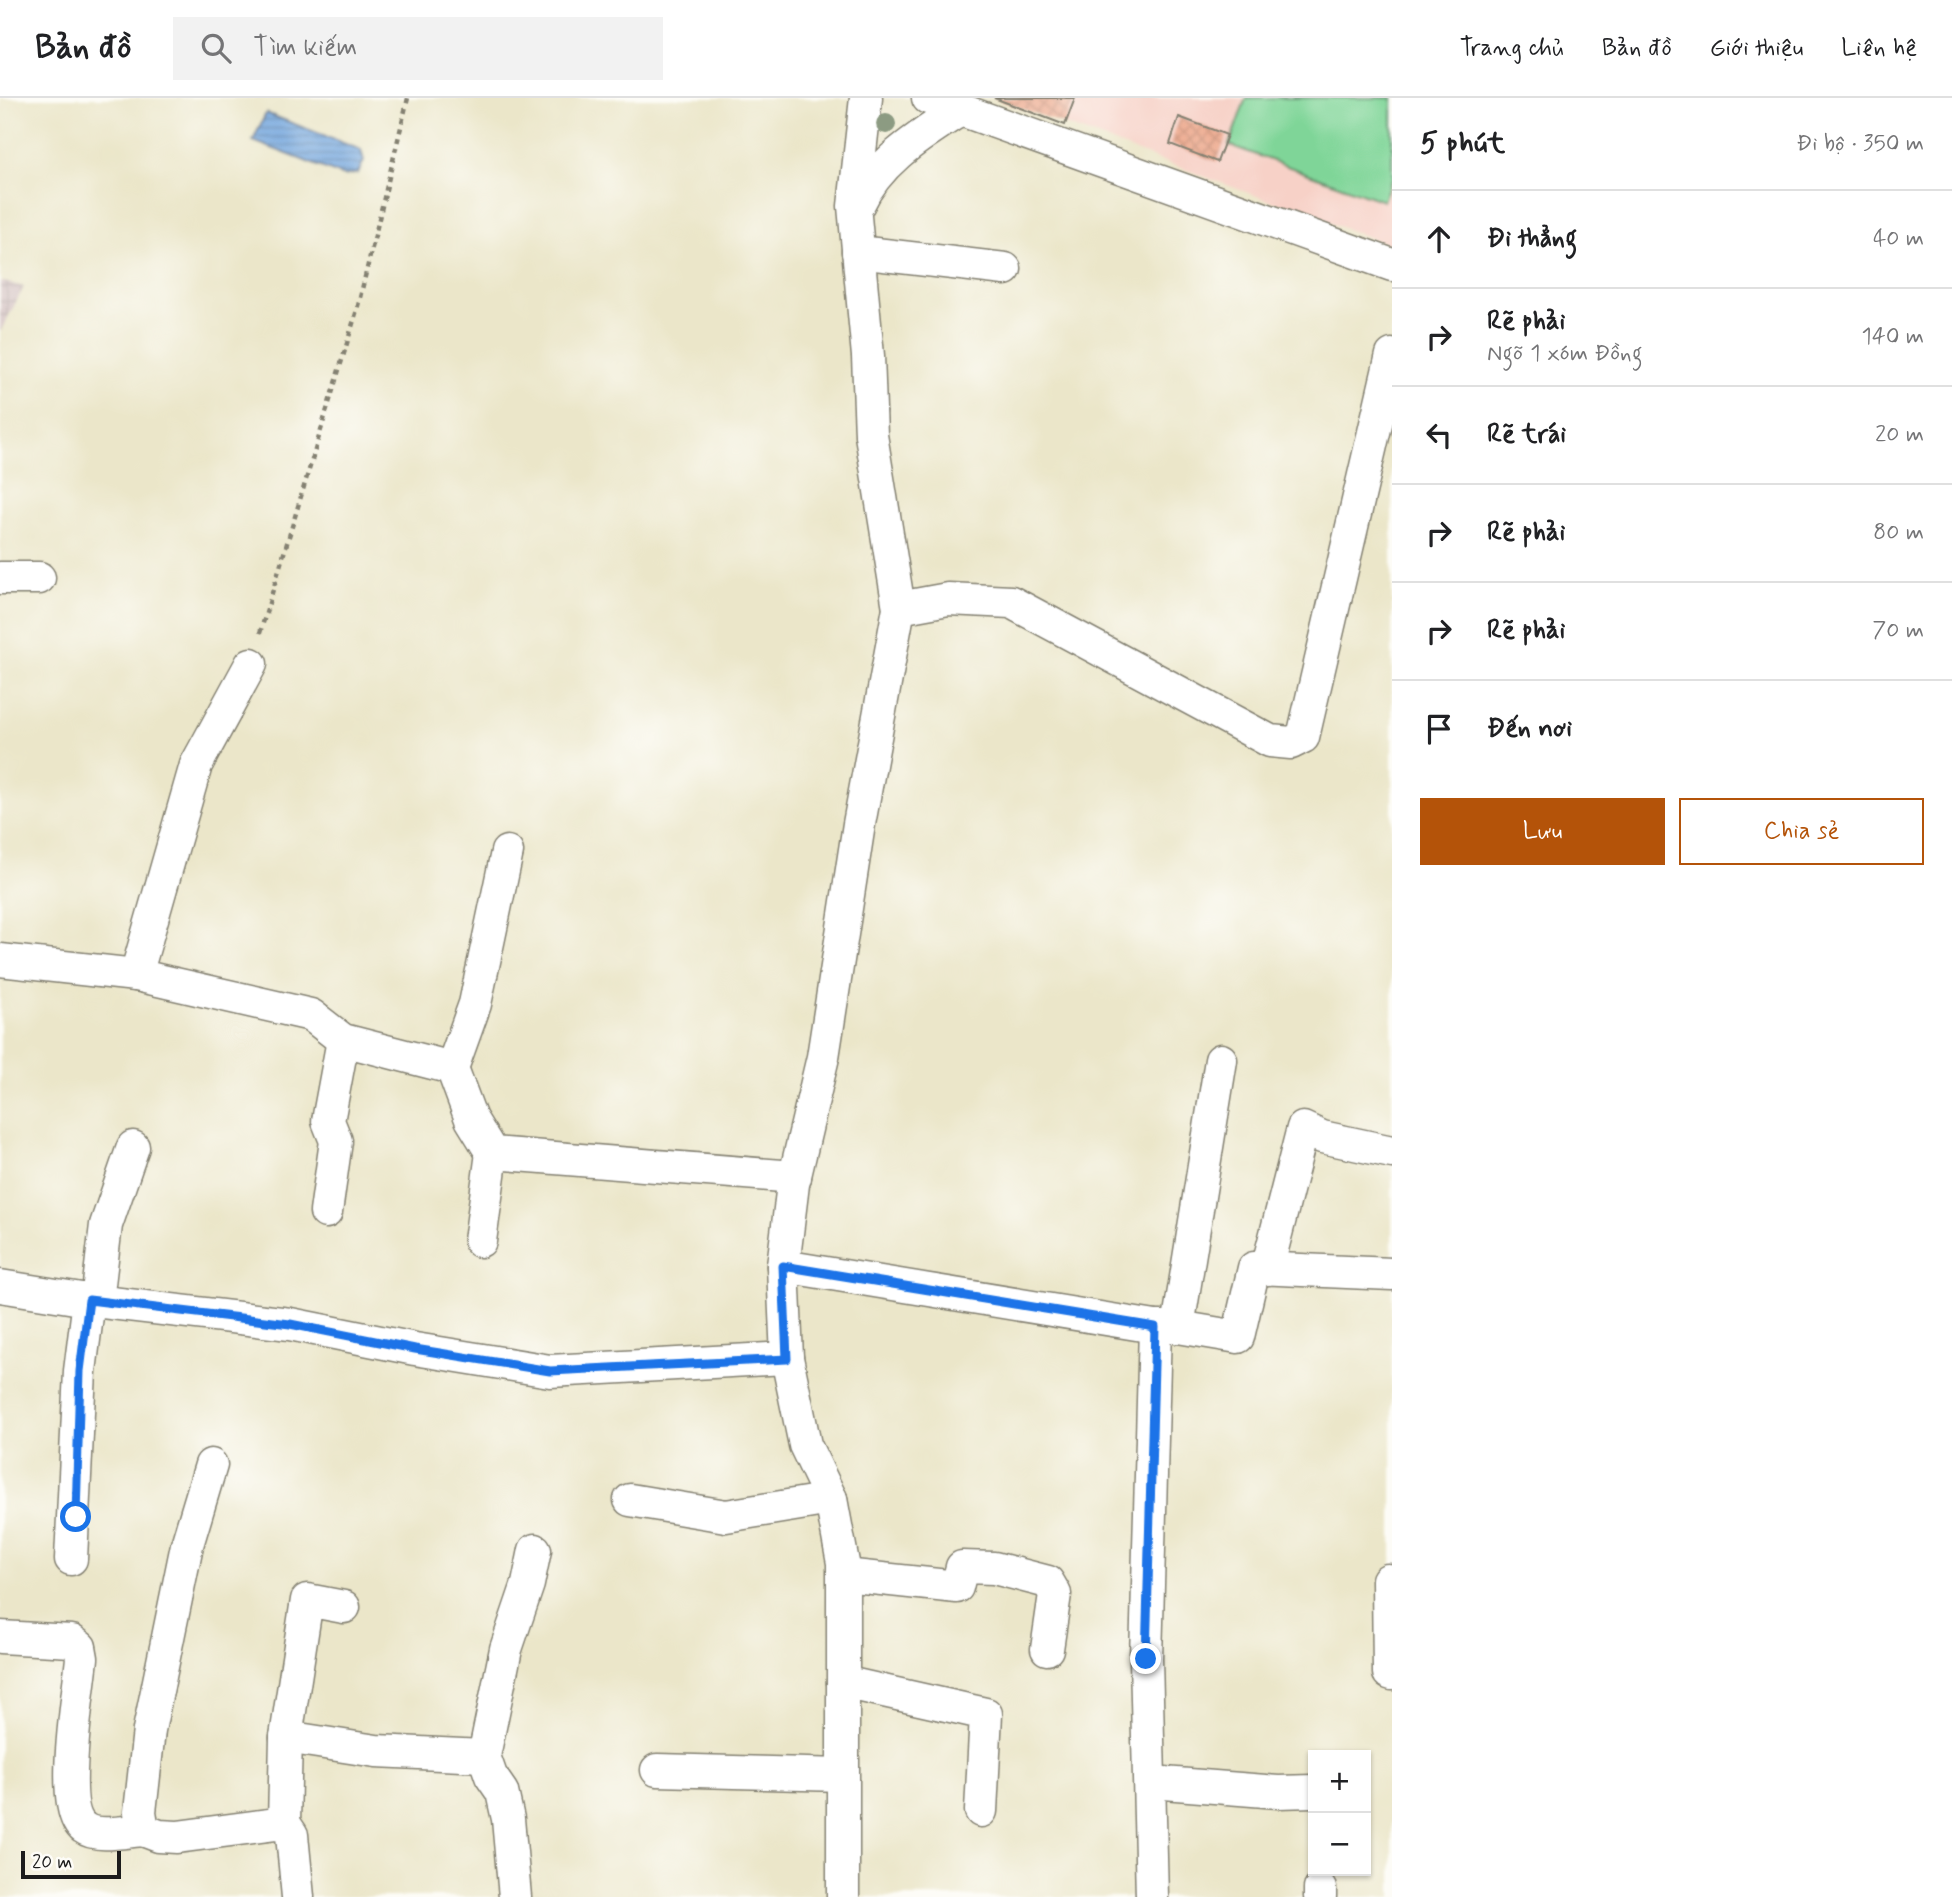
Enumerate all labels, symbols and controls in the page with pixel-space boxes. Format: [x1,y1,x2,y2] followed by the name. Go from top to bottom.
[173,17,663,80] search box
[35,26,131,70] text: Bản đồ
[197,29,235,67] icon: search
[253,31,357,65] text: Tìm kiếm
[1460,33,1564,64] text: Trang chủ
[1602,33,1672,64] text: Bản đồ
[1710,33,1803,64] text: Giới thiệu
[1841,33,1917,64] text: Liên hệ
[1420,124,1505,163] text: 5 phút
[1796,129,1924,159] text: Đi bộ · 350 m
[1420,220,1458,258] icon: ahead
[1487,222,1577,256] text: Đi thẳng
[1873,224,1924,254] text: 40 m
[1487,305,1565,339] text: Rẽ phải
[1420,318,1458,356] icon: right
[1861,322,1924,352] text: 140 m
[1487,339,1642,369] text: Ngõ 1 xóm Đồng
[1420,416,1458,454] icon: left
[1487,418,1566,452] text: Rẽ trái
[1875,420,1924,450] text: 20 m
[1420,514,1458,552] icon: right
[1487,516,1565,550] text: Rẽ phải
[1873,518,1924,548] text: 80 m
[1420,612,1458,650] icon: right
[1487,614,1565,648] text: Rẽ phải
[1872,616,1924,646] text: 70 m
[1420,710,1458,748] icon: arrive
[1487,712,1572,746] text: Đến nơi
[1420,798,1665,865] button: Lưu
[1679,798,1924,865] button: Chia sẻ
[60,1501,91,1532] route start
[1130,1643,1161,1674] route end
[1308,1750,1371,1876] map controls
[1308,1750,1371,1813] button: +
[1308,1813,1371,1876] button: −
[21,1848,121,1880] scale bar
[32,1850,72,1875] text: 20 m

